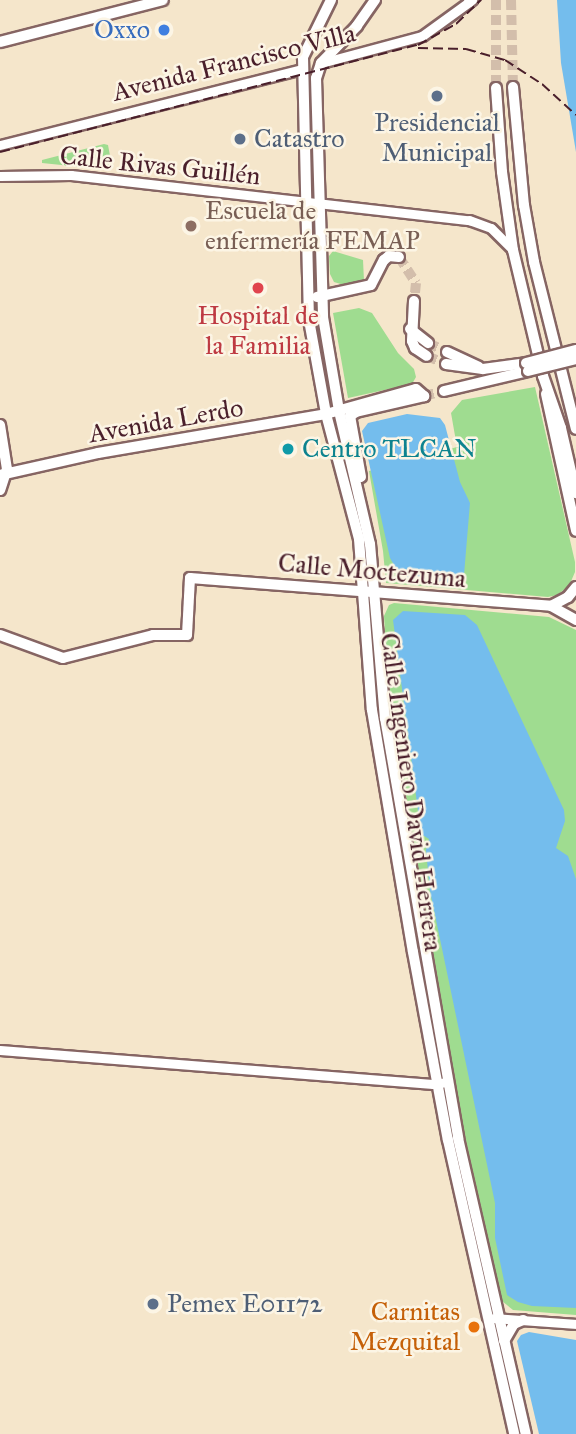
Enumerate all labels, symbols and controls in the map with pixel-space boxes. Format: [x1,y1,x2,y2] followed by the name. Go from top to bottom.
[94,14,150,46] place label: Oxxo
[109,18,359,108] street label: Avenida Francisco Villa
[156,22,172,38] marker: Oxxo
[429,88,445,104] marker: Presidencial Municipal
[374,107,500,168] place label: Presidencial Municipal
[254,123,344,155] place label: Catastro
[232,131,248,147] marker: Catastro
[58,140,262,192] street label: Calle Rivas Guillén
[205,195,420,256] place label: Escuela de enfermería FEMAP
[183,218,199,234] marker: Escuela de enfermería FEMAP
[248,278,268,298] marker: Hospital de la Familia
[197,300,319,362] place label: Hospital de la Familia
[86,392,246,450] street label: Avenida Lerdo
[302,433,477,465] place label: Centro TLCAN
[280,441,296,457] marker: Centro TLCAN
[277,547,467,595] street label: Calle Moctezuma
[373,631,449,953] street label: Calle Ingeniero David Herrera
[167,1288,323,1320] place label: Pemex E01172
[145,1296,161,1312] marker: Pemex E01172
[350,1296,460,1358] place label: Carnitas Mezquital
[466,1319,482,1335] marker: Carnitas Mezquital

